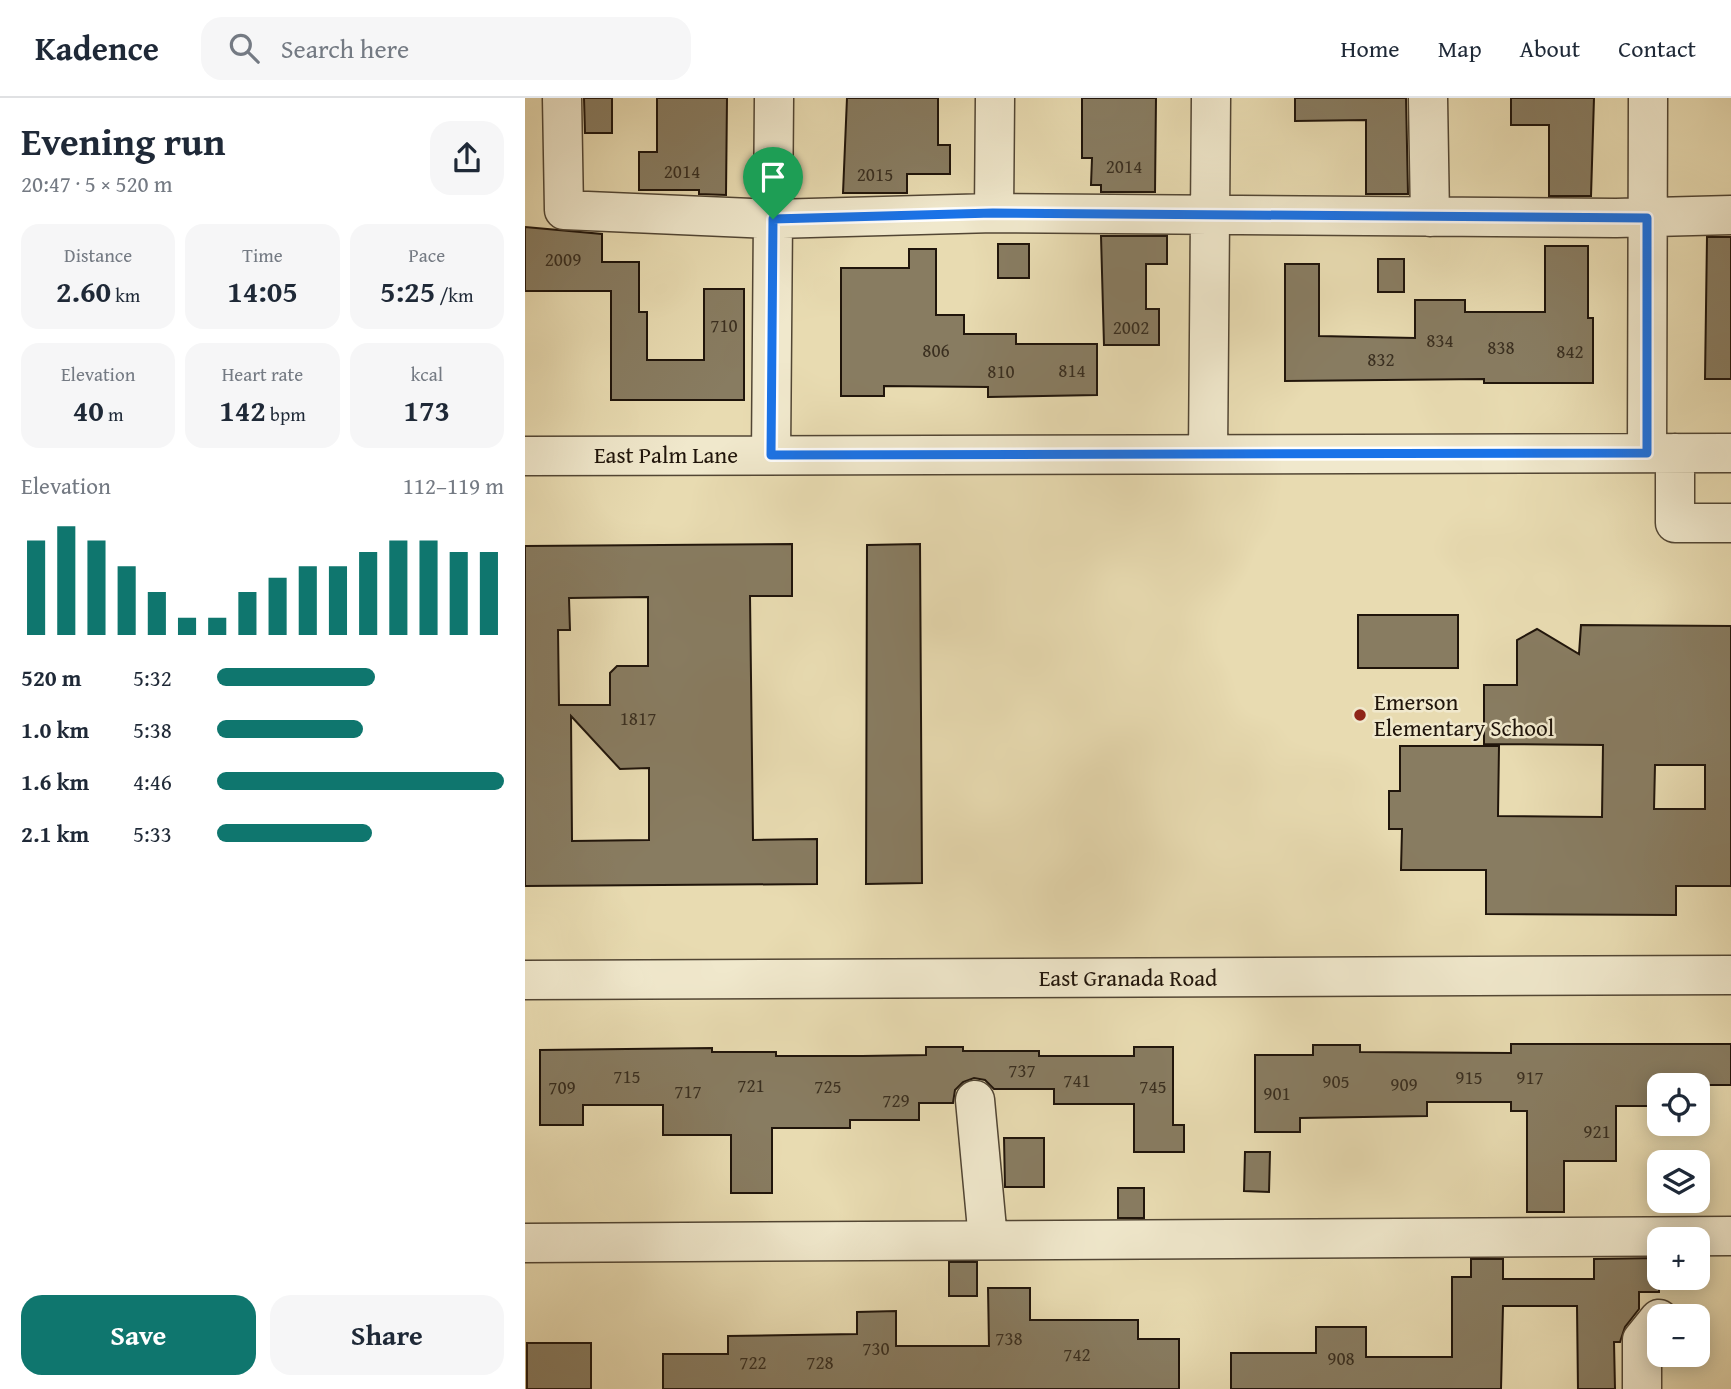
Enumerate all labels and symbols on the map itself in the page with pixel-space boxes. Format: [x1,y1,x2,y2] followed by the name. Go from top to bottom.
[743,147,803,219] pin
[1106,152,1142,180] house number: 2014
[664,157,700,185] house number: 2014
[857,160,893,188] house number: 2015
[545,245,581,273] house number: 2009
[710,311,738,339] house number: 710
[1113,313,1149,341] house number: 2002
[1426,326,1454,354] house number: 834
[1487,333,1515,361] house number: 838
[922,336,950,364] house number: 806
[1556,337,1584,365] house number: 842
[1367,345,1395,373] house number: 832
[1058,356,1086,384] house number: 814
[987,357,1015,385] house number: 810
[594,438,738,471] street label: East Palm Lane
[1374,685,1554,744] place label: Emerson Elementary School
[620,704,656,732] house number: 1817
[1352,707,1368,723] marker: Emerson Elementary School
[1039,961,1218,994] street label: East Granada Road
[1008,1056,1036,1084] house number: 737
[613,1062,641,1090] house number: 715
[1455,1063,1483,1091] house number: 915
[1516,1063,1544,1091] house number: 917
[1063,1066,1091,1094] house number: 741
[1322,1067,1350,1095] house number: 905
[1390,1070,1418,1098] house number: 909
[737,1071,765,1099] house number: 721
[814,1072,842,1100] house number: 725
[1139,1072,1167,1100] house number: 745
[548,1073,576,1101] house number: 709
[674,1077,702,1105] house number: 717
[1263,1079,1291,1107] house number: 901
[882,1086,910,1114] house number: 729
[1583,1117,1611,1145] house number: 921
[995,1324,1023,1352] house number: 738
[862,1334,890,1362] house number: 730
[1063,1340,1091,1368] house number: 742
[1327,1344,1355,1372] house number: 908
[739,1348,767,1376] house number: 722
[806,1348,834,1376] house number: 728

